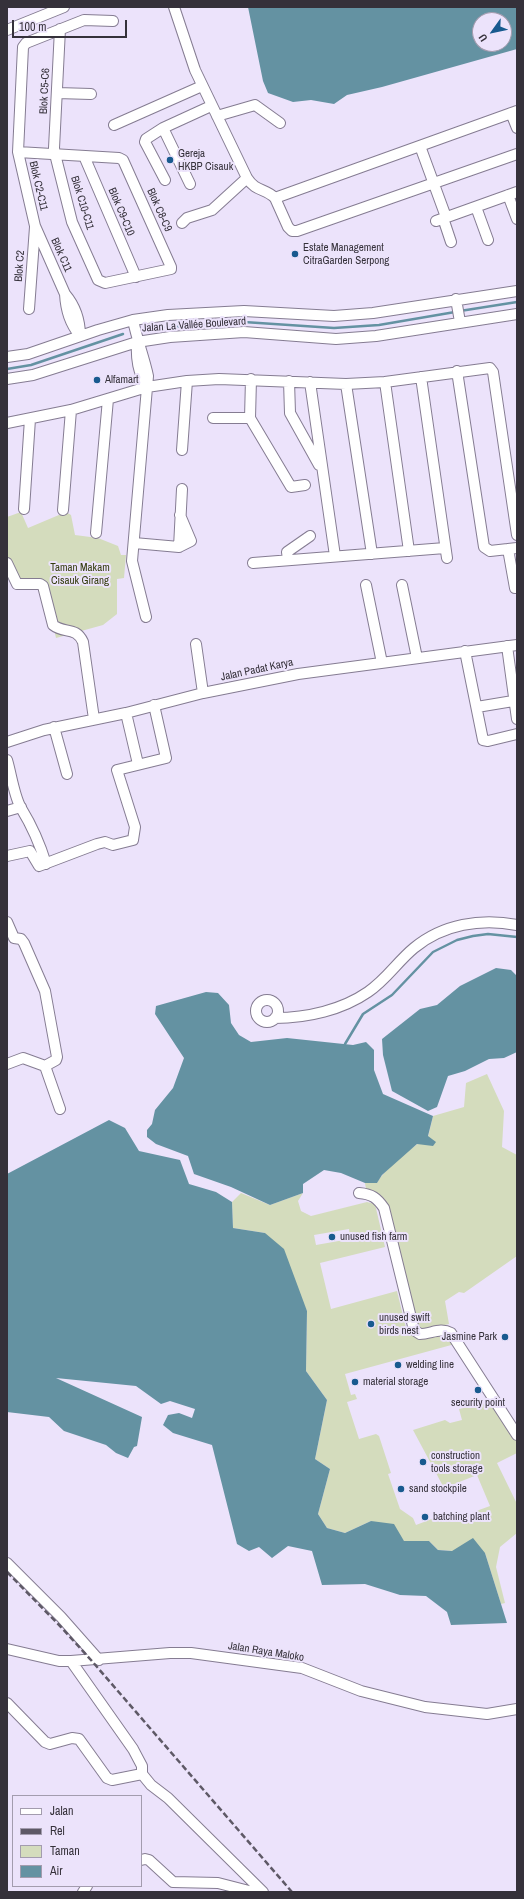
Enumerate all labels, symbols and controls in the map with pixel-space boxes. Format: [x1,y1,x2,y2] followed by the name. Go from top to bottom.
[14,12,129,38] scale bar
[472,12,512,52] north arrow
[19,19,46,35] text: 100 m
[475,31,490,45] text: U
[37,68,53,114] street label: Blok C5-C6
[178,147,233,173] place label: Gereja HKBP Cisauk
[165,155,175,165] marker: Gereja HKBP Cisauk
[26,160,50,212] street label: Blok C2-C11
[68,175,96,231] street label: Blok C10-C11
[105,186,137,238] street label: Blok C9-C10
[144,186,174,234] street label: Blok C8-C9
[48,236,74,274] street label: Blok C11
[303,241,389,267] place label: Estate Management CitraGarden Serpong
[290,249,300,259] marker: Estate Management CitraGarden Serpong
[12,250,28,282] street label: Blok C2
[142,315,246,335] street label: Jalan La Vallée Boulevard
[105,373,139,387] place label: Alfamart
[92,375,102,385] marker: Alfamart
[50,561,110,587] park label: Taman Makam Cisauk Girang
[220,656,294,684] street label: Jalan Padat Karya
[340,1230,407,1244] place label: unused fish farm
[327,1232,337,1242] marker: unused fish farm
[379,1311,430,1337] place label: unused swift birds nest
[366,1319,376,1329] marker: unused swift birds nest
[442,1330,497,1344] place label: Jasmine Park
[500,1332,510,1342] marker: Jasmine Park
[406,1358,454,1372] place label: welding line
[393,1360,403,1370] marker: welding line
[363,1375,428,1389] place label: material storage
[350,1377,360,1387] marker: material storage
[473,1385,483,1395] marker: security point
[451,1396,505,1410] place label: security point
[431,1449,483,1475] place label: construction tools storage
[418,1457,428,1467] marker: construction tools storage
[409,1482,467,1496] place label: sand stockpile
[396,1484,406,1494] marker: sand stockpile
[433,1510,490,1524] place label: batching plant
[420,1512,430,1522] marker: batching plant
[227,1639,305,1665] street label: Jalan Raya Maloko
[12,1795,142,1887] legend
[50,1803,74,1819] text: Jalan
[50,1823,65,1839] text: Rel
[50,1843,80,1859] text: Taman
[50,1863,63,1879] text: Air

